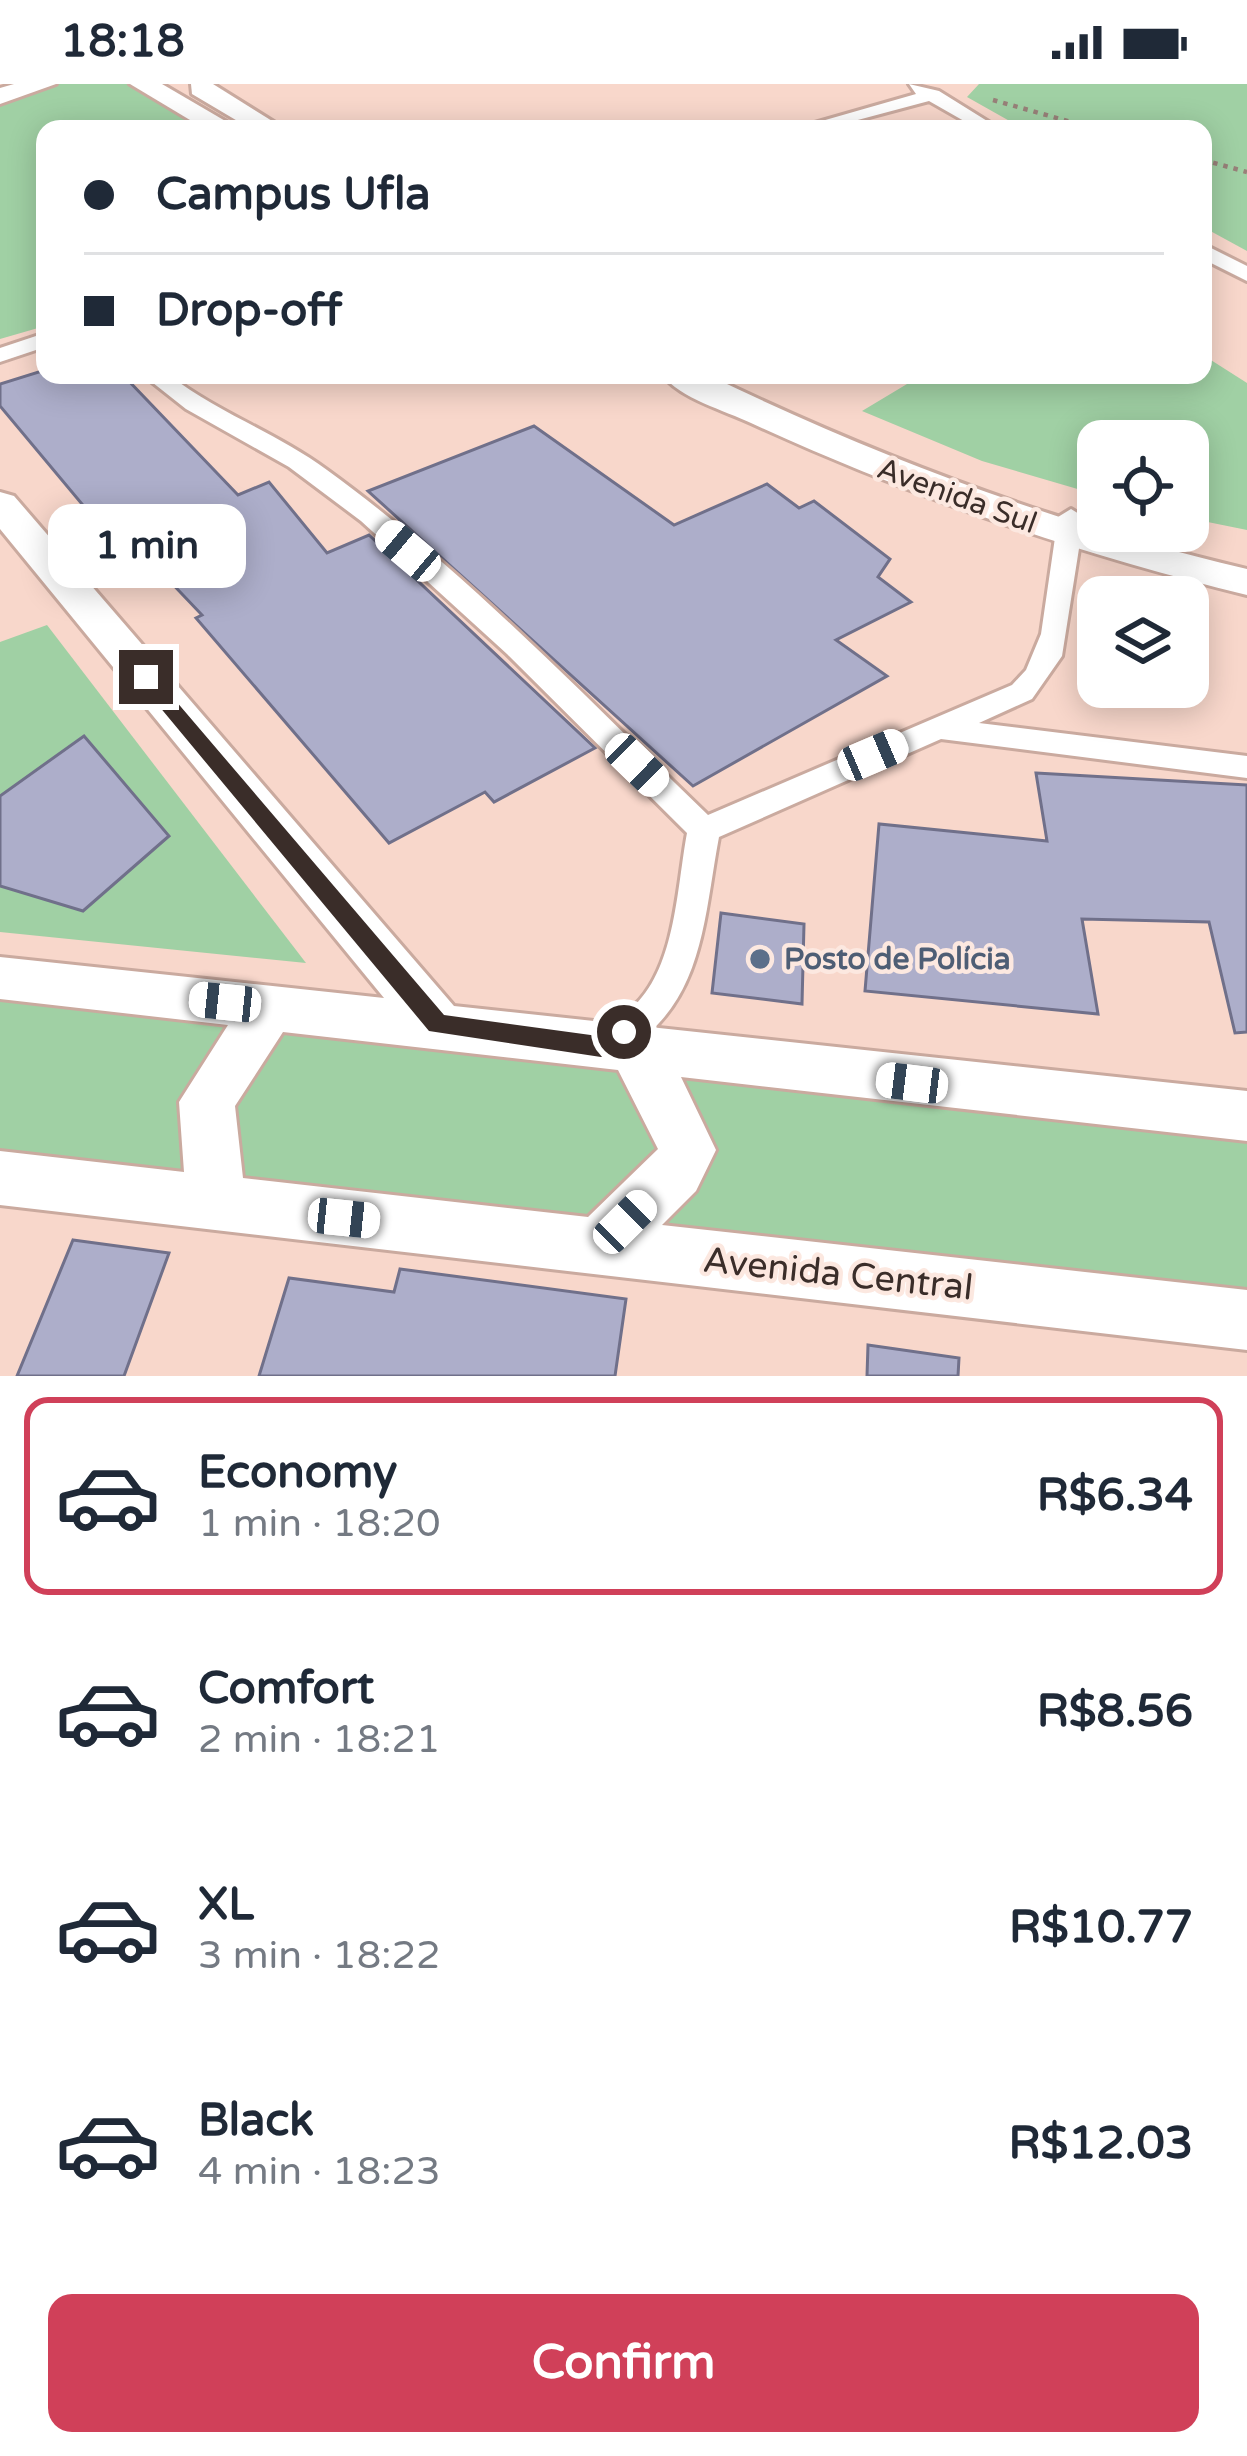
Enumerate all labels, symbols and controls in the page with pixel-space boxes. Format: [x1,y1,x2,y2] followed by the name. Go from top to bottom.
[60,15,185,69] text: 18:18
[156,168,431,222] text: Campus Ufla
[156,284,342,338] text: Drop-off
[1077,420,1209,708] map controls
[1077,420,1209,552] button: locate
[872,450,1042,542] street label: Avenida Sul
[47,503,245,587] callout: 1 min
[369,514,447,588] car
[95,522,199,569] text: 1 min
[1077,576,1209,708] button: layers
[119,650,173,704] route end
[833,724,913,786] car
[599,727,675,803] car
[784,941,1011,978] place label: Posto de Polícia
[747,946,773,972] marker: Posto de Polícia
[187,980,263,1024] car
[597,1005,651,1059] route start
[874,1061,950,1105] car
[587,1184,663,1260] car
[306,1196,382,1240] car
[701,1238,975,1310] street label: Avenida Central
[54,1442,162,1550] icon: car
[198,1446,397,1500] text: Economy
[1037,1469,1193,1523] text: R$6.34
[198,1500,440,1547] text: 1 min · 18:20
[54,1658,162,1766] icon: car
[198,1662,374,1716] text: Comfort
[1037,1685,1193,1739] text: R$8.56
[198,1716,440,1763] text: 2 min · 18:21
[54,1874,162,1982] icon: car
[198,1878,254,1932] text: XL
[1009,1901,1193,1955] text: R$10.77
[198,1932,440,1979] text: 3 min · 18:22
[54,2090,162,2198] icon: car
[198,2094,314,2148] text: Black
[1008,2117,1193,2171] text: R$12.03
[198,2148,440,2195] text: 4 min · 18:23
[48,2294,1199,2432] button: Confirm

